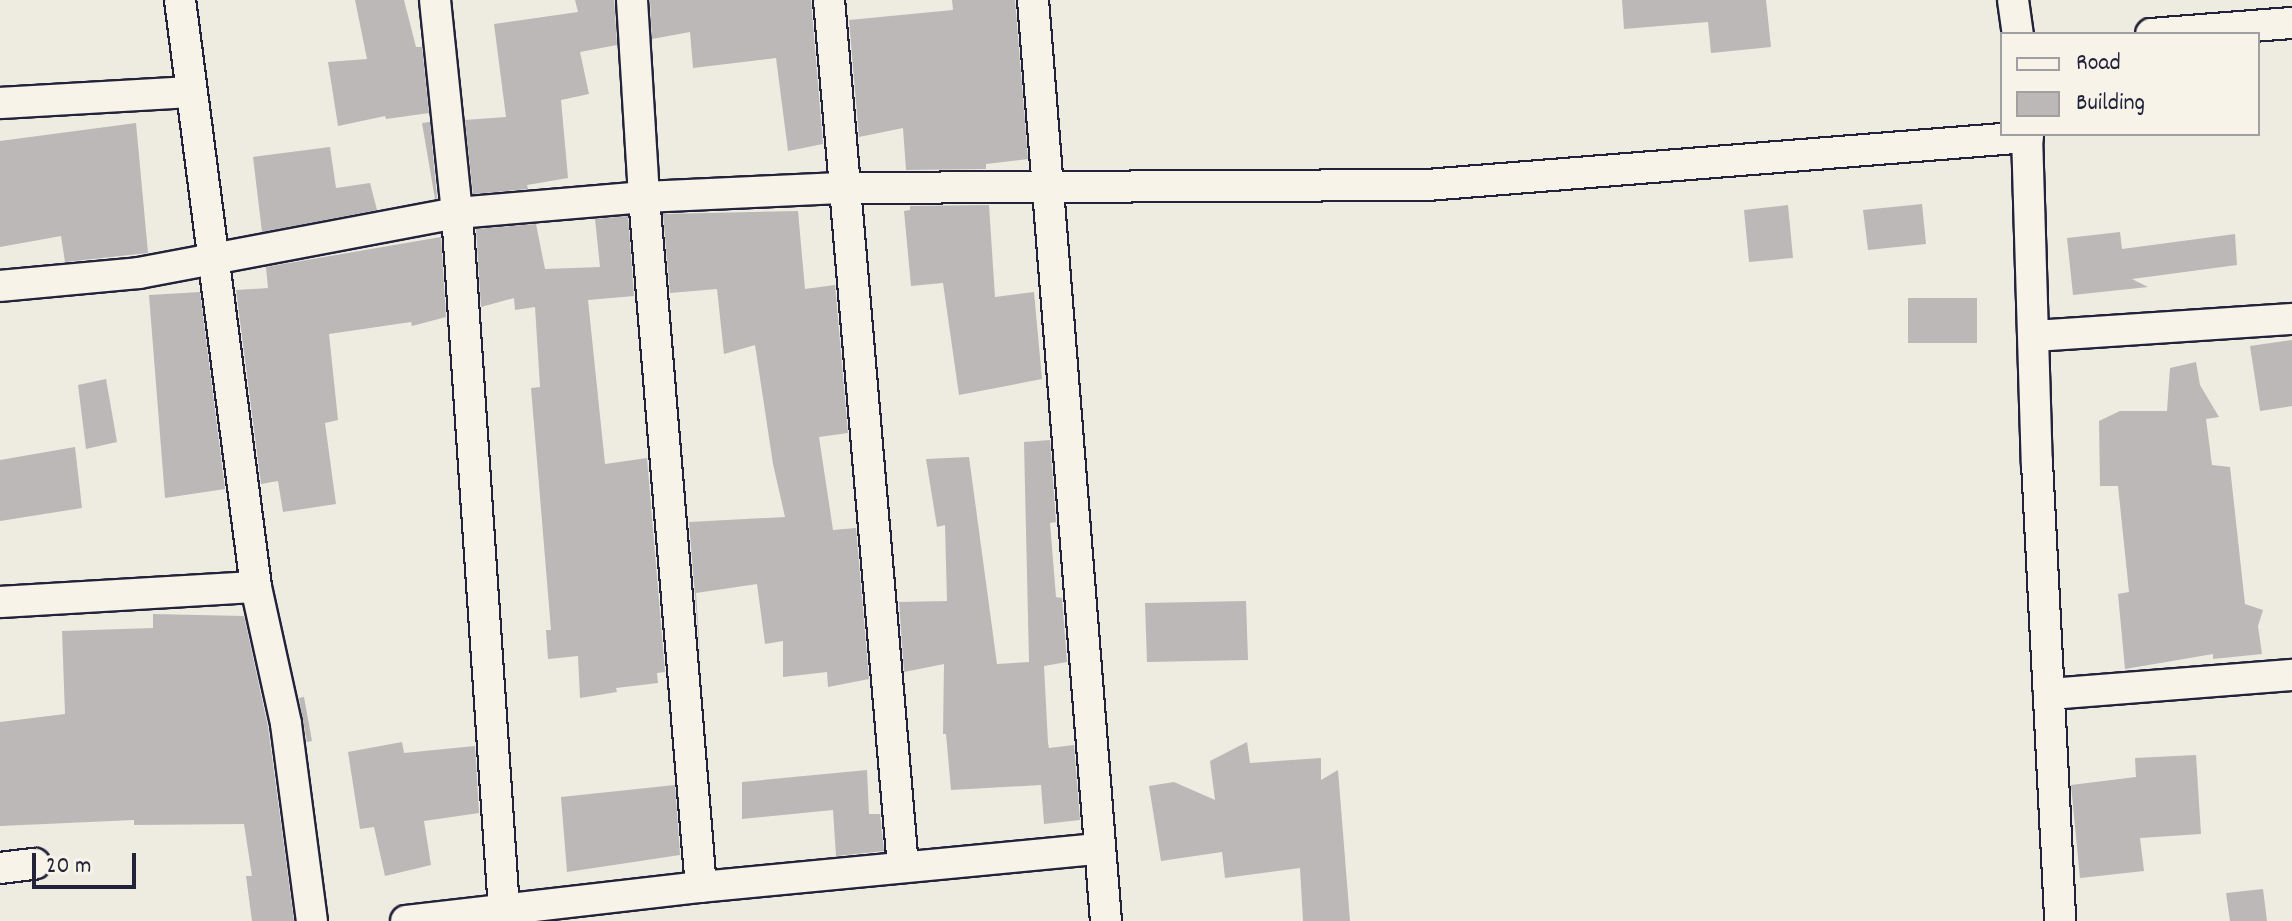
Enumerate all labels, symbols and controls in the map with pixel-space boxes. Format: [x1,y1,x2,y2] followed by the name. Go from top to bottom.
[2000,32,2260,136] legend
[2076,47,2121,81] text: Road
[2076,87,2145,121] text: Building
[36,837,140,887] scale bar
[46,850,92,884] text: 20 m

